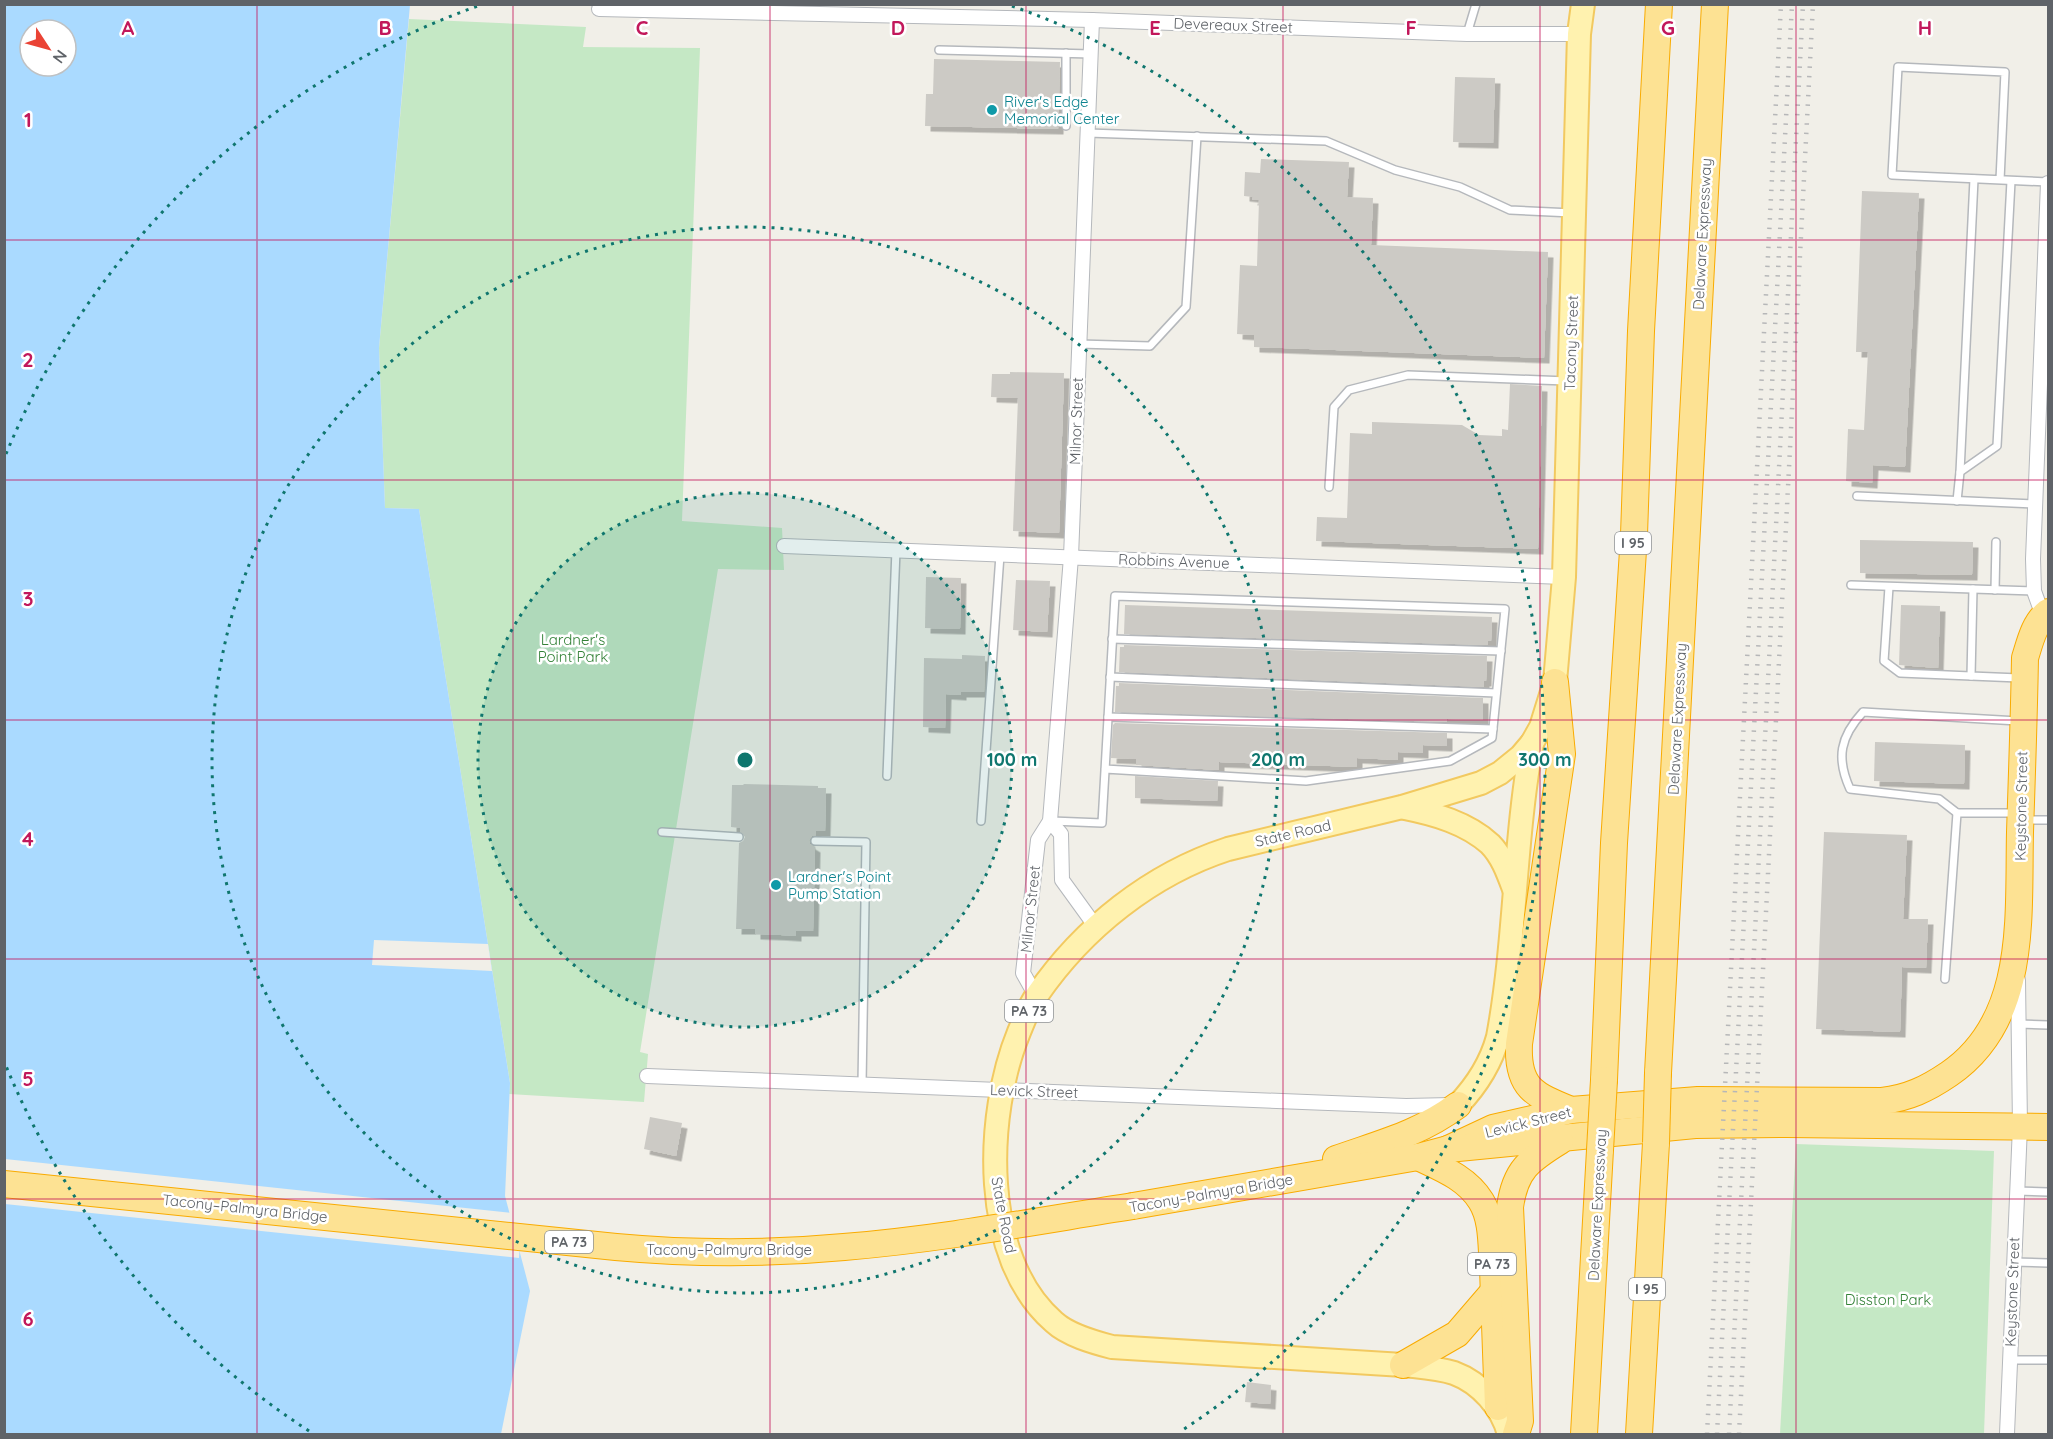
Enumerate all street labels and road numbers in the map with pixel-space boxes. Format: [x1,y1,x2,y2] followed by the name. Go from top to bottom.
[1173,13,1293,37] street label: Devereaux Street
[1689,158,1715,310] street label: Delaware Expressway
[1560,295,1582,391] street label: Tacony Street
[1065,377,1087,465] street label: Milnor Street
[1615,532,1651,554] road number: I 95
[1118,550,1230,572] street label: Robbins Avenue
[1664,643,1690,795] street label: Delaware Expressway
[2011,751,2031,861] street label: Keystone Street
[1253,815,1333,851] street label: State Road
[1016,864,1044,954] street label: Milnor Street
[1005,1000,1053,1022] road number: PA 73
[989,1080,1079,1102] street label: Levick Street
[1483,1102,1573,1142] street label: Levick Street
[1584,1129,1610,1281] street label: Delaware Expressway
[1128,1169,1294,1217] street label: Tacony–Palmyra Bridge
[987,1175,1021,1255] street label: State Road
[161,1190,329,1226] street label: Tacony–Palmyra Bridge
[545,1231,593,1253] road number: PA 73
[2001,1237,2023,1347] street label: Keystone Street
[646,1240,812,1259] street label: Tacony–Palmyra Bridge
[1468,1253,1516,1275] road number: PA 73
[1629,1278,1665,1300] road number: I 95

